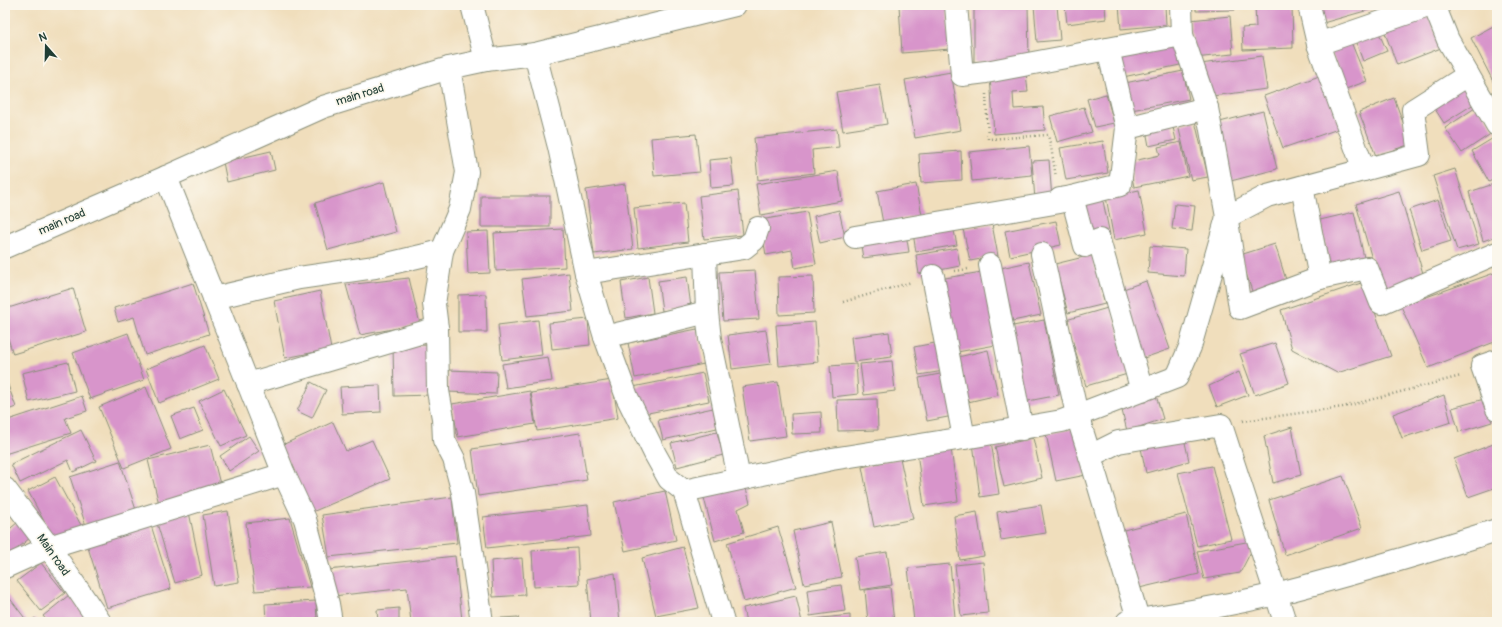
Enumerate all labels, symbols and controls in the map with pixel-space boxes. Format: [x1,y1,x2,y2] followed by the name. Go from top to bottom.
[26,26,66,66] north arrow
[37,30,49,44] text: N
[334,81,386,109] street label: main road
[36,205,88,239] street label: main road
[33,531,73,579] street label: Main road

